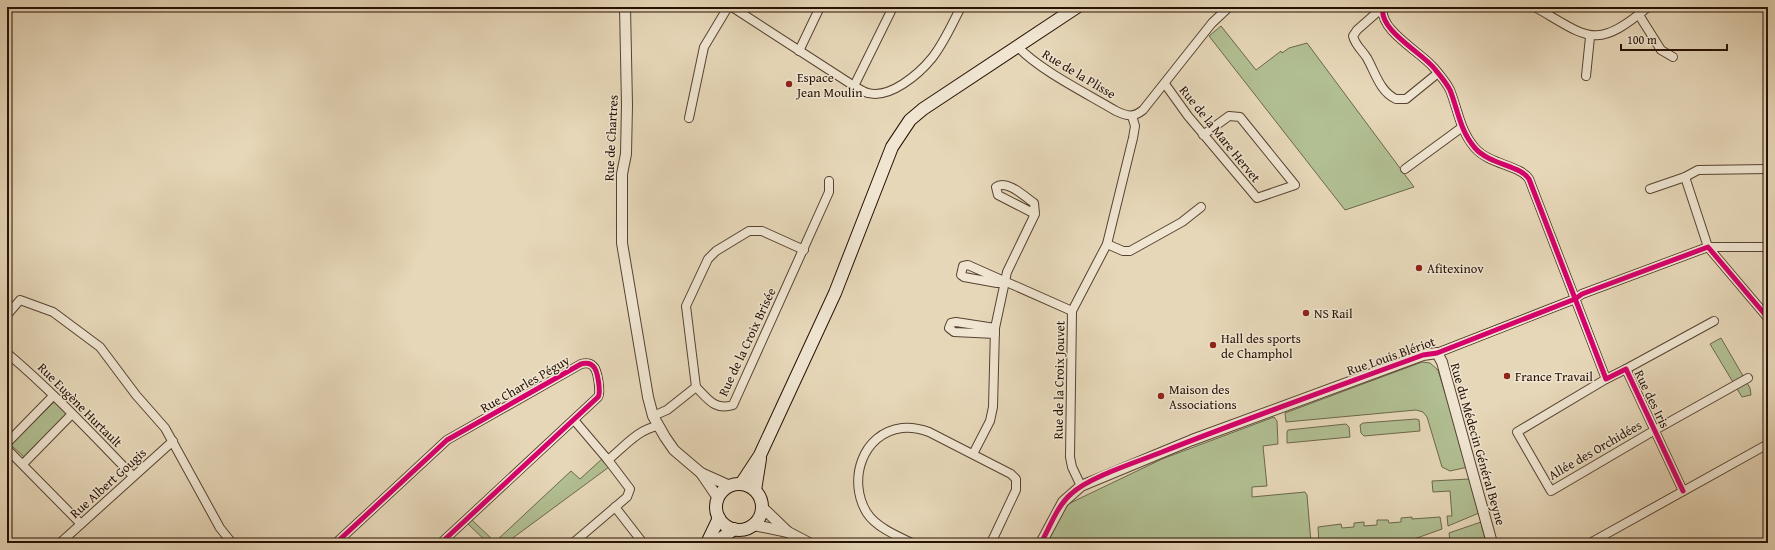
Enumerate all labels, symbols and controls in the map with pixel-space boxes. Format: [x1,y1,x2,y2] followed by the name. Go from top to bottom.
[1621,26,1727,52] scale bar
[1627,31,1657,48] text: 100 m
[1039,45,1119,103] street label: Rue de la Plisse
[795,68,863,102] place label: Espace Jean Moulin
[784,79,794,89] marker: Espace Jean Moulin
[1175,81,1265,187] street label: Rue de la Mare Hervet
[599,94,623,182] street label: Rue de Chartres
[1427,259,1484,278] place label: Afitexinov
[1414,263,1424,273] marker: Afitexinov
[714,285,780,399] street label: Rue de la Croix Brisée
[1314,304,1353,323] place label: NS Rail
[1301,308,1311,318] marker: NS Rail
[1048,320,1070,439] street label: Rue de la Croix Jouvet
[1221,329,1301,363] place label: Hall des sports de Champhol
[1344,332,1438,380] street label: Rue Louis Blériot
[1208,340,1218,350] marker: Hall des sports de Champhol
[477,350,574,417] street label: Rue Charles Péguy
[33,358,127,452] street label: Rue Eugène Hurtault
[1446,361,1510,527] street label: Rue du Médecin Général Beyne
[1515,367,1593,386] place label: France Travail
[1630,367,1674,431] street label: Rue des Iris
[1502,371,1512,381] marker: France Travail
[1169,380,1237,414] place label: Maison des Associations
[1156,391,1166,401] marker: Maison des Associations
[1545,415,1645,485] street label: Allée des Orchidées
[66,443,150,523] street label: Rue Albert Gougis

